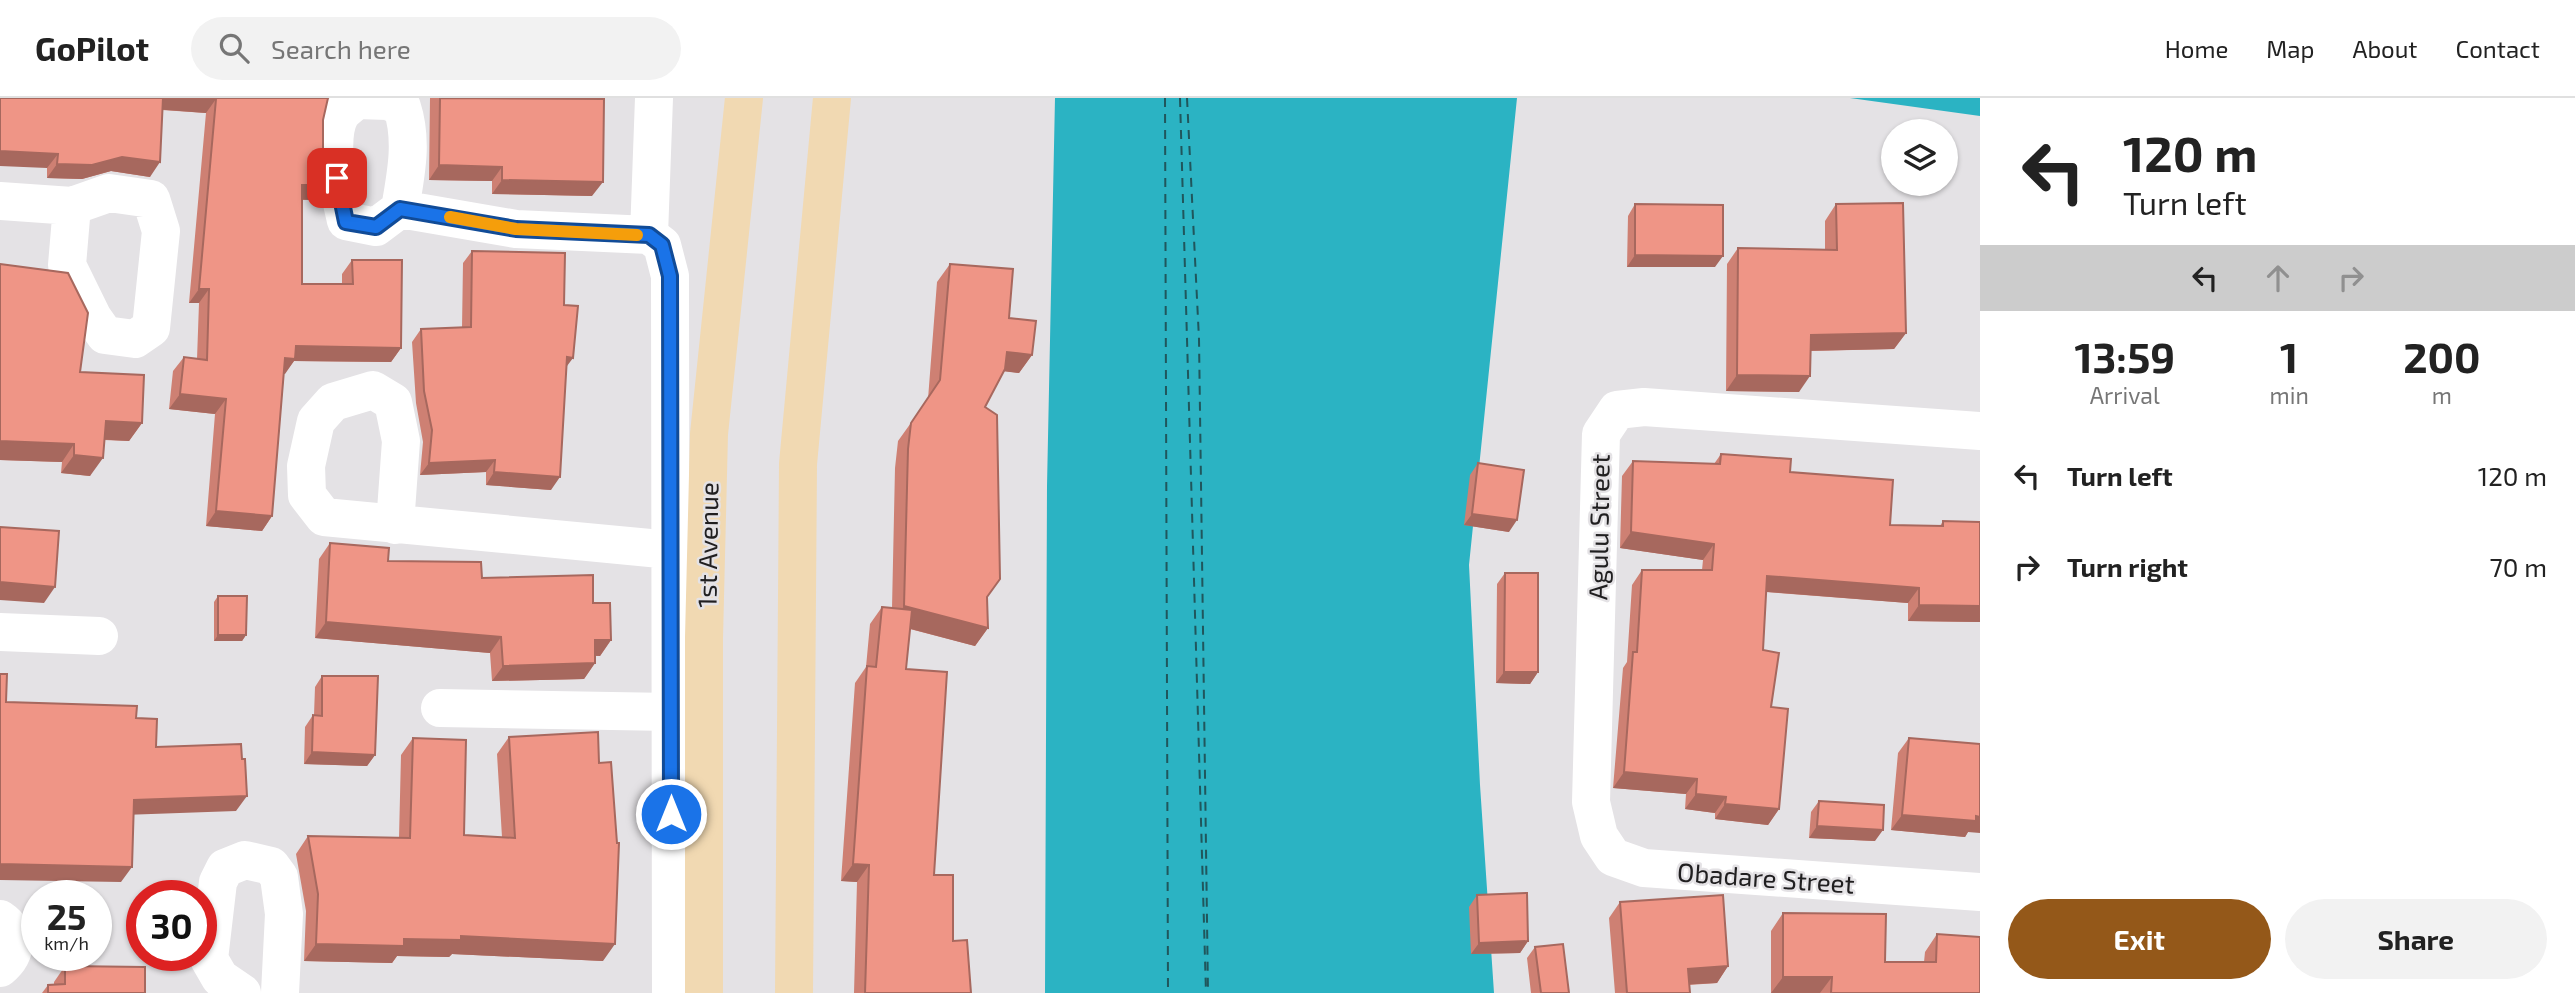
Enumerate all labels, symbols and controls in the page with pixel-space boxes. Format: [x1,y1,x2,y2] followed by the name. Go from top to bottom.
[191,17,681,80] search box
[35,28,149,68] text: GoPilot
[215,29,253,67] icon: search
[271,33,411,64] text: Search here
[2165,34,2228,63] text: Home
[2266,34,2314,63] text: Map
[2352,34,2418,63] text: About
[2456,34,2540,63] text: Contact
[1881,119,1958,196] map controls
[1881,119,1958,196] button: layers
[2123,123,2257,182] text: 120 m
[2008,126,2099,217] icon: left
[307,148,367,208] pin
[318,159,356,197] icon: arrive
[2123,183,2247,221] text: Turn left
[2186,259,2224,297] icon: left
[2259,259,2297,297] icon: ahead
[2332,259,2370,297] icon: right
[2074,331,2175,381] text: 13:59
[2280,331,2298,381] text: 1
[2403,331,2481,381] text: 200
[2090,381,2160,409] text: Arrival
[2270,381,2309,409] text: min
[2432,381,2452,409] text: m
[1581,454,1615,600] street label: Agulu Street
[2008,457,2046,495] icon: left
[2067,460,2173,491] text: Turn left
[2478,460,2547,491] text: 120 m
[690,482,724,608] street label: 1st Avenue
[2008,548,2046,586] icon: right
[2067,551,2188,582] text: Turn right
[2489,551,2547,582] text: 70 m
[634,777,708,851] position arrow
[1676,855,1856,899] street label: Obadare Street
[126,880,217,971] speed limit sign: 30
[47,895,86,937] text: 25
[2008,899,2271,979] button: Exit
[2285,899,2547,979] button: Share
[44,932,89,954] text: km/h

